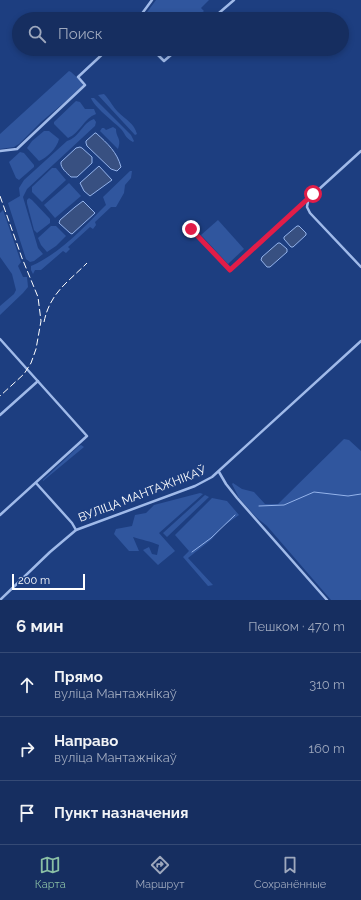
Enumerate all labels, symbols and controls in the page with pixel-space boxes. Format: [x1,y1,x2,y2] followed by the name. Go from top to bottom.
[12,12,349,56] search box
[26,23,48,45] icon: search
[58,25,103,43] text: Поиск
[304,185,322,203] route start
[182,220,200,238] route end
[76,463,208,525] street label: ВУЛІЦА МАНТАЖНІКАЎ
[12,572,85,591] scale bar
[18,574,50,587] text: 200 m
[16,616,63,636] text: 6 мин
[248,619,345,634] text: Пешком · 470 m
[54,668,103,686] text: Прямо
[16,674,38,696] icon: ahead
[309,677,345,692] text: 310 m
[54,686,177,701] text: вуліца Мантажнікаў
[54,732,118,750] text: Направо
[16,738,38,760] icon: right
[308,741,345,756] text: 160 m
[54,750,177,765] text: вуліца Мантажнікаў
[16,802,38,824] icon: arrive
[54,804,188,822] text: Пункт назначения
[35,854,66,891] tab: Карта
[135,854,184,891] tab: Маршрут
[254,854,326,891] tab: Сохранённые

